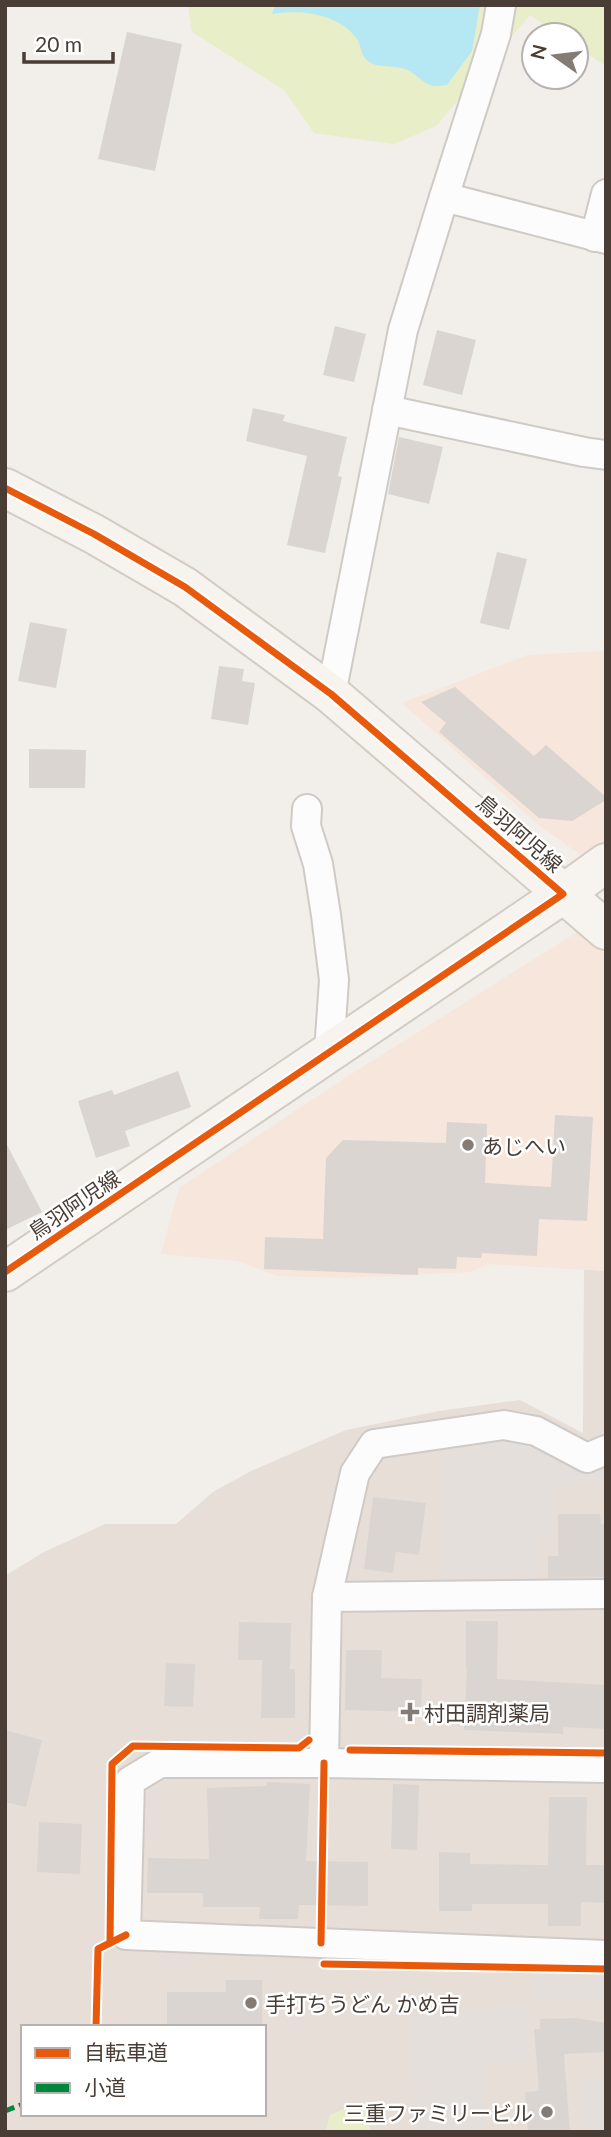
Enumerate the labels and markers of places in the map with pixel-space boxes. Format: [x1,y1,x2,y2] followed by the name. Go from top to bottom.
[482,1133,566,1158] place label: あじへい
[460,1137,476,1153] marker: あじへい
[424,1700,550,1725] place label: 村田調剤薬局
[402,1704,418,1720] marker: 村田調剤薬局
[265,1991,459,2016] place label: 手打ちうどん かめ吉
[243,1995,259,2011] marker: 手打ちうどん かめ吉
[344,2100,533,2125] place label: 三重ファミリービル
[539,2104,555,2120] marker: 三重ファミリービル

